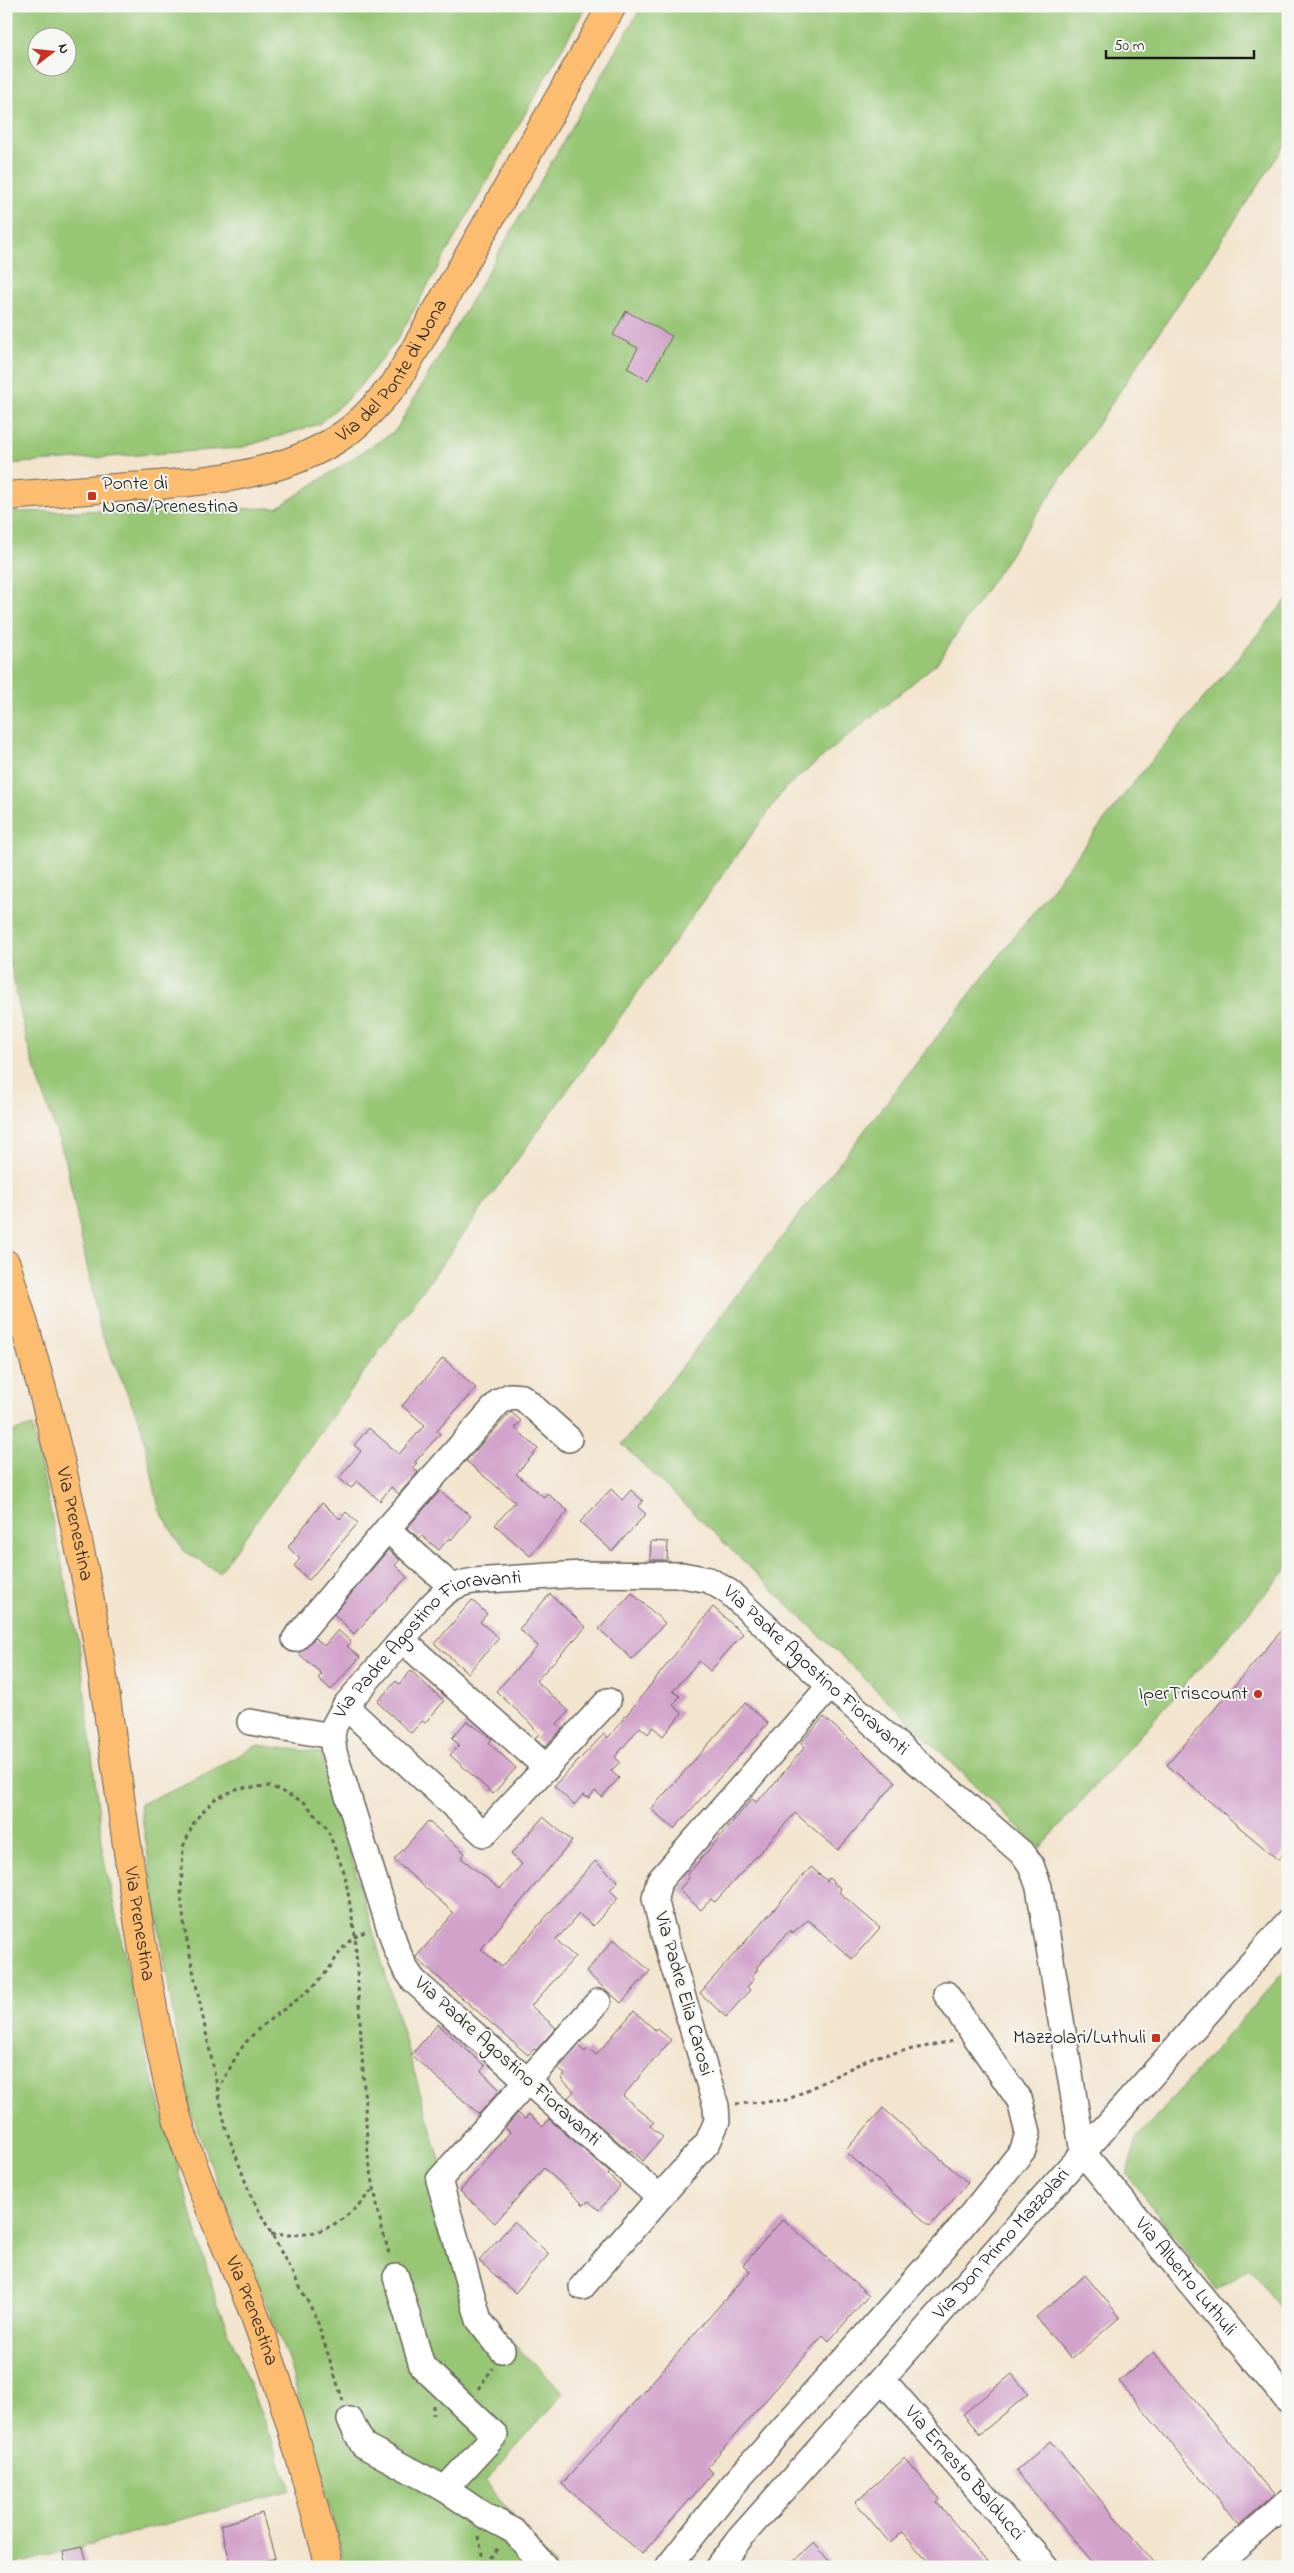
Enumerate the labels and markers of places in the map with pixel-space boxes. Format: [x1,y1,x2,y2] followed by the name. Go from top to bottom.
[102,470,238,522] place label: Ponte di Nona/Prenestina
[86,490,98,502] marker: Ponte di Nona/Prenestina
[1139,1680,1248,1709] place label: IperTriscount
[1252,1688,1264,1700] marker: IperTriscount
[1013,2024,1146,2053] place label: Mazzolari/Luthuli
[1150,2032,1162,2044] marker: Mazzolari/Luthuli

